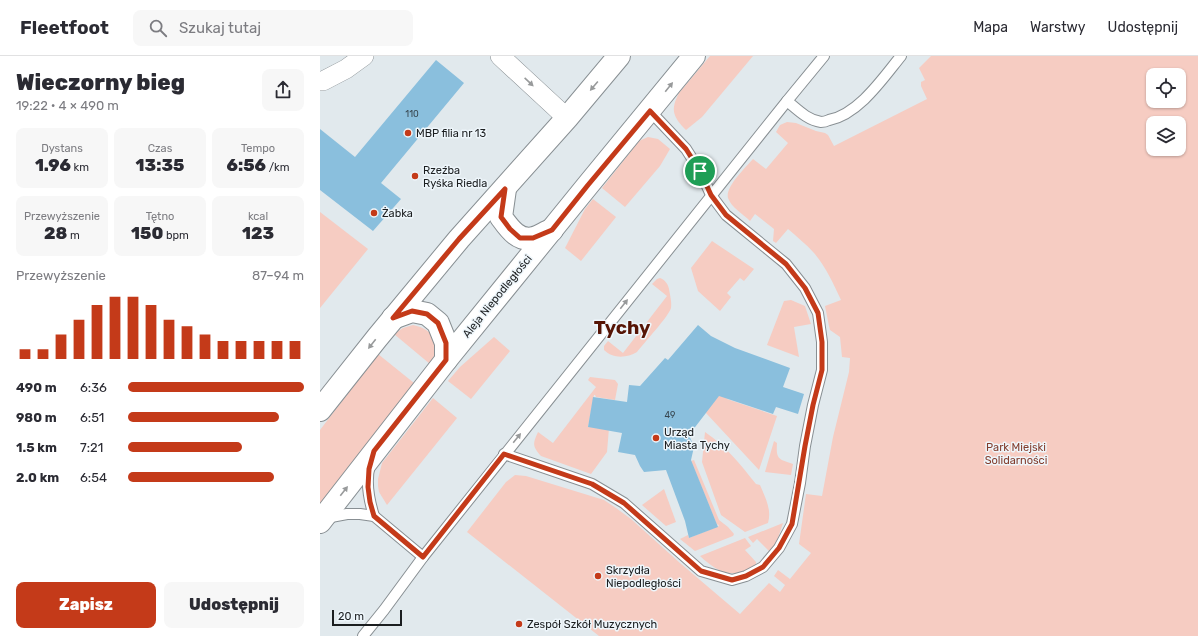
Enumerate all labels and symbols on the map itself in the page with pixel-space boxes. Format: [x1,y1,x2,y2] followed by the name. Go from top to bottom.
[524,77,534,87] one-way arrow
[589,80,598,91] one-way arrow
[665,81,674,92] one-way arrow
[405,109,419,119] house number: 110
[416,127,487,140] place label: MBP filia nr 13
[403,128,413,138] marker: MBP filia nr 13
[683,154,717,188] pin
[423,164,487,190] place label: Rzeźba Ryśka Riedla
[410,171,420,181] marker: Rzeźba Ryśka Riedla
[382,206,413,220] place label: Żabka
[369,208,379,218] marker: Żabka
[460,252,535,340] street label: Aleja Niepodległości
[620,299,628,309] one-way arrow
[594,316,651,339] district label: Tychy
[368,338,377,349] one-way arrow
[665,410,675,420] house number: 49
[664,426,730,452] place label: Urząd Miasta Tychy
[512,433,521,444] one-way arrow
[651,433,661,443] marker: Urząd Miasta Tychy
[985,441,1047,467] park label: Park Miejski Solidarności
[339,485,348,496] one-way arrow
[606,564,681,590] place label: Skrzydła Niepodległości
[593,571,603,581] marker: Skrzydła Niepodległości
[332,608,402,627] scale bar
[527,618,657,631] place label: Zespół Szkół Muzycznych
[514,619,524,629] marker: Zespół Szkół Muzycznych

